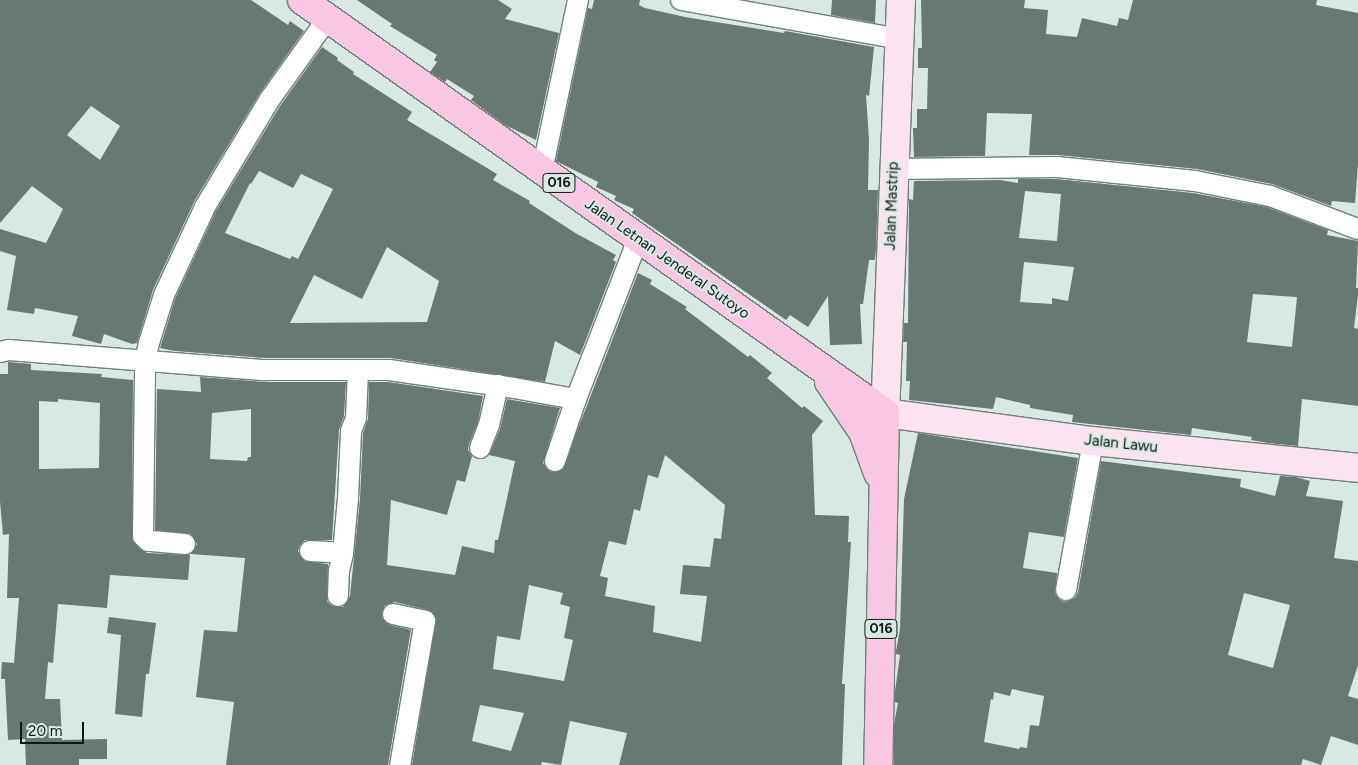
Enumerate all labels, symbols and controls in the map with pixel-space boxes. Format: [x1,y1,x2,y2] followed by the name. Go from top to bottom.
[881,161,903,251] street label: Jalan Mastrip
[542,172,576,194] road number: 016
[581,195,753,323] street label: Jalan Letnan Jenderal Sutoyo
[1083,431,1159,457] street label: Jalan Lawu
[864,618,898,640] road number: 016
[22,712,86,744] scale bar
[28,722,62,740] text: 20 m

